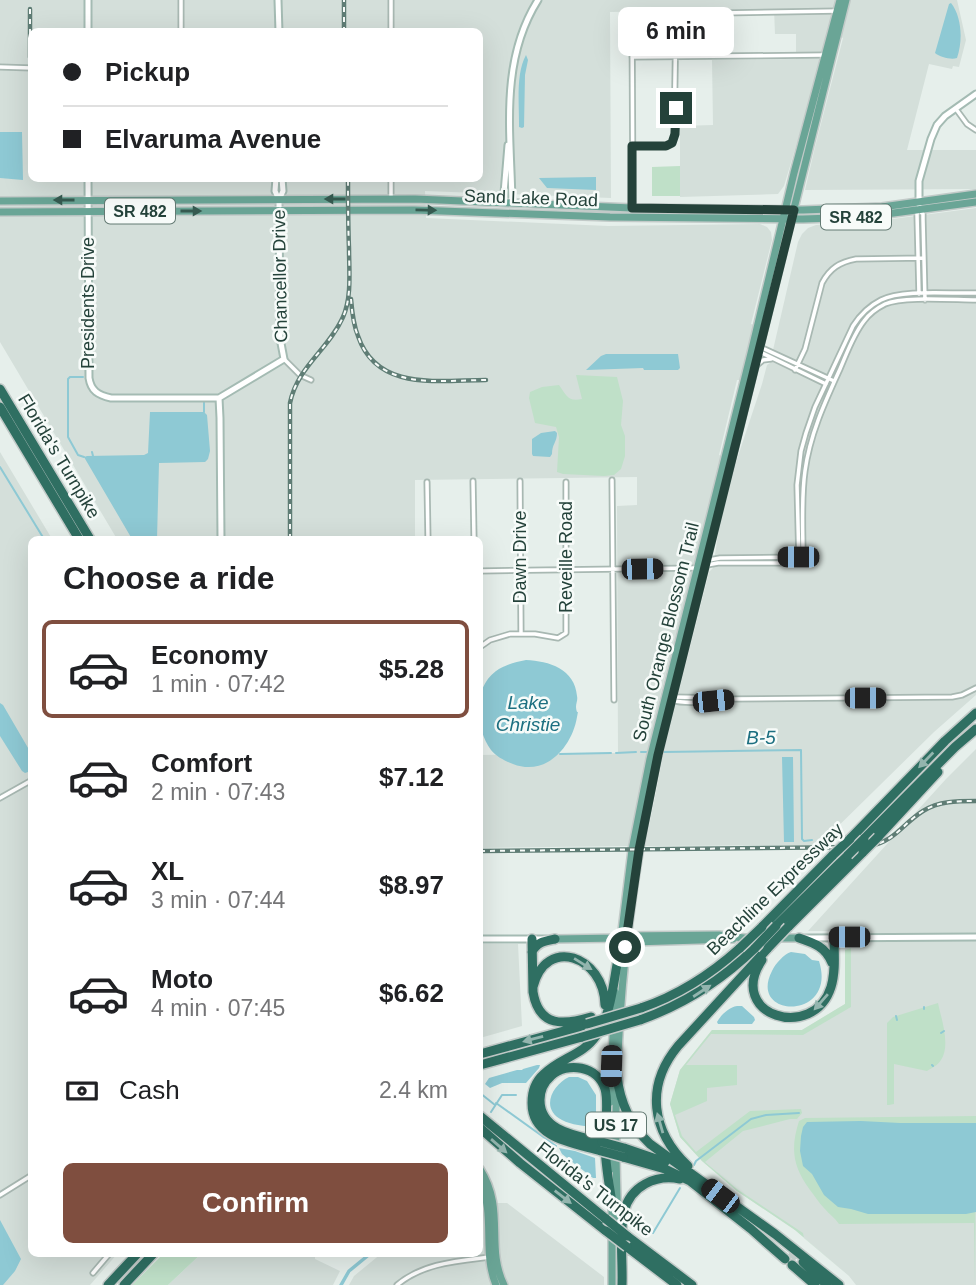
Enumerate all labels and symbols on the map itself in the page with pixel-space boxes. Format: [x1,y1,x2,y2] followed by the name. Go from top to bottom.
[618,7,734,56] callout: 6 min
[660,92,692,124] route end
[464,186,598,210] street label: Sand Lake Road
[324,194,346,205] one-way arrow
[53,195,75,206] one-way arrow
[105,198,175,224] road number: SR 482
[415,204,437,216] one-way arrow
[821,204,891,230] road number: SR 482
[180,205,202,216] one-way arrow
[269,209,291,343] street label: Chancellor Drive
[78,237,98,369] street label: Presidents Drive
[14,390,104,522] street label: Florida's Turnpike
[556,501,576,613] street label: Reveille Road
[510,510,530,604] street label: Dawn Drive
[629,520,703,744] street label: South Orange Blossom Trail
[778,547,820,568] car
[621,558,664,580] car
[692,688,735,714] car
[845,688,887,709] car
[496,692,560,735] water label: Lake Christie
[746,727,776,748] water label: B-5
[919,751,935,768] one-way arrow
[703,819,847,959] street label: Beachline Expressway
[829,927,871,948] car
[609,931,641,963] route start
[573,958,593,971] one-way arrow
[692,985,711,998] one-way arrow
[813,993,829,1011] one-way arrow
[522,1034,544,1045] one-way arrow
[600,1045,623,1087] car
[654,1111,665,1133] one-way arrow
[586,1112,646,1138] road number: US 17
[491,1138,508,1153] one-way arrow
[533,1138,657,1240] street label: Florida's Turnpike
[697,1175,744,1217] car
[553,1190,571,1205] one-way arrow

